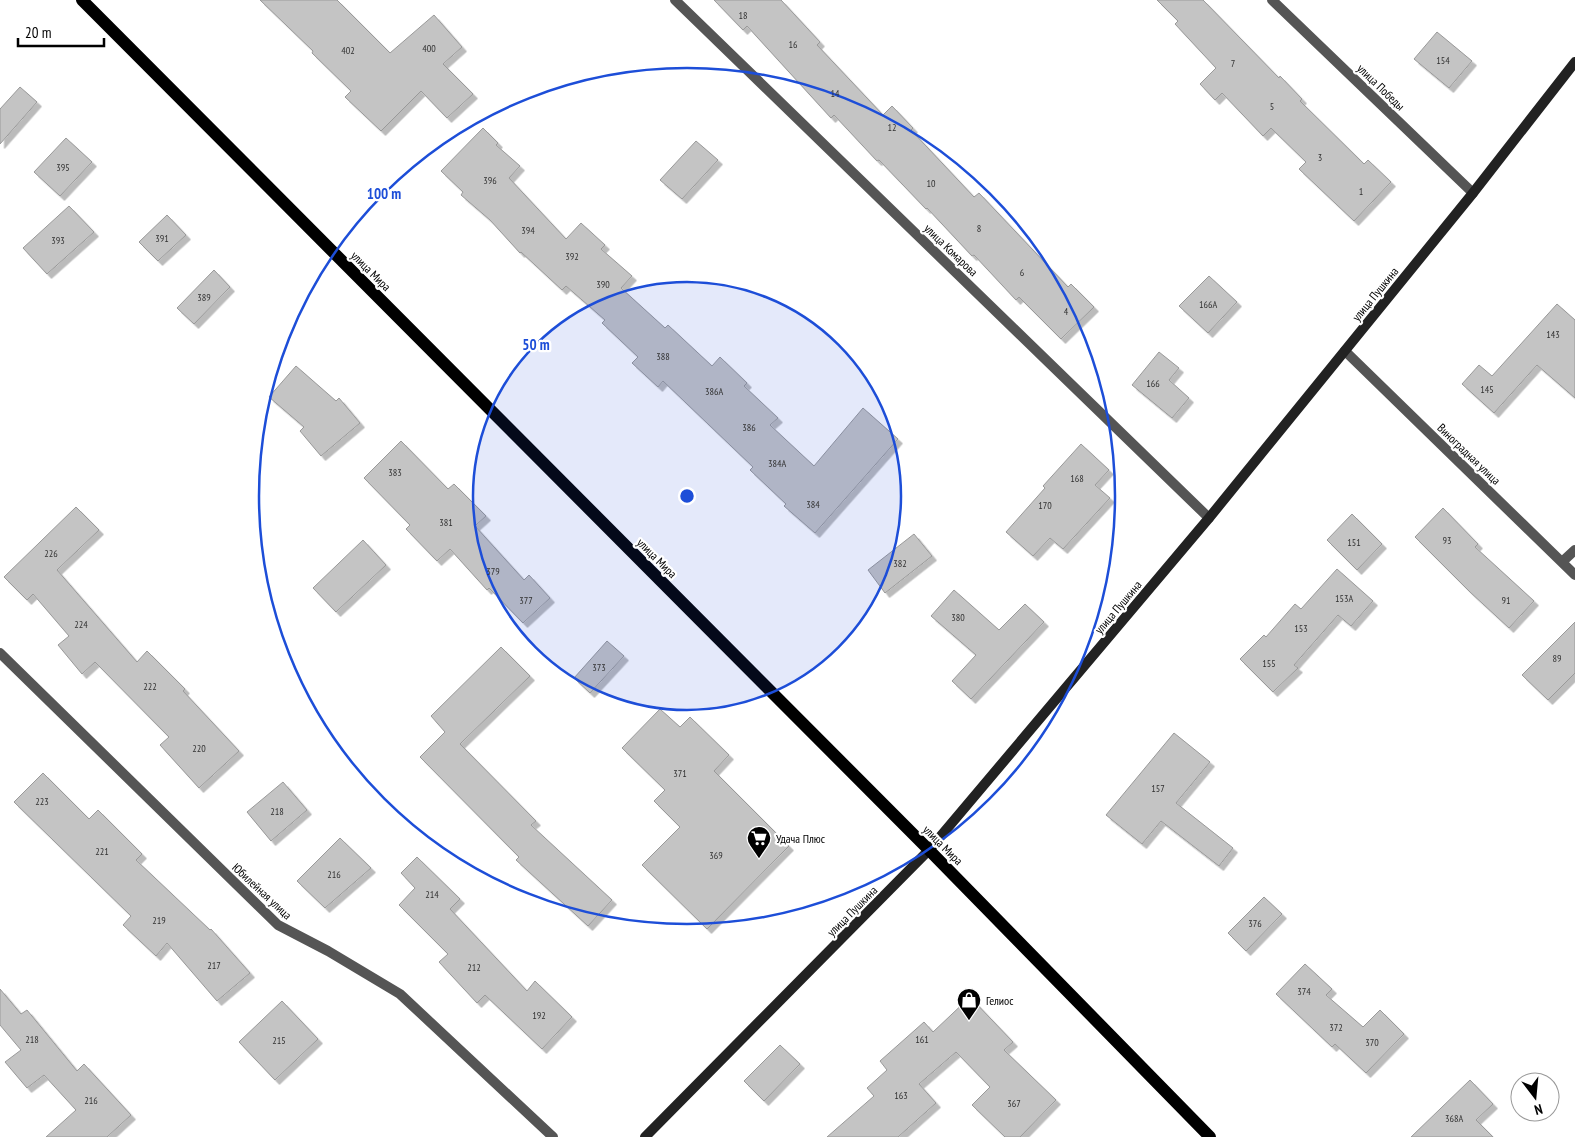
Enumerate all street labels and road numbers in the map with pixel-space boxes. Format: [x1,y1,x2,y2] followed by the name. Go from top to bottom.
[1354,61,1408,113] street label: улица Победы
[921,221,981,279] street label: улица Комарова
[348,248,394,294] street label: улица Мира
[1349,264,1401,324] street label: улица Пушкина
[1434,420,1504,488] street label: Виноградная улица
[634,535,680,581] street label: улица Мира
[1091,577,1145,637] street label: улица Пушкина
[920,822,966,868] street label: улица Мира
[229,860,295,923] street label: Юбилейная улица
[824,883,880,939] street label: улица Пушкина

